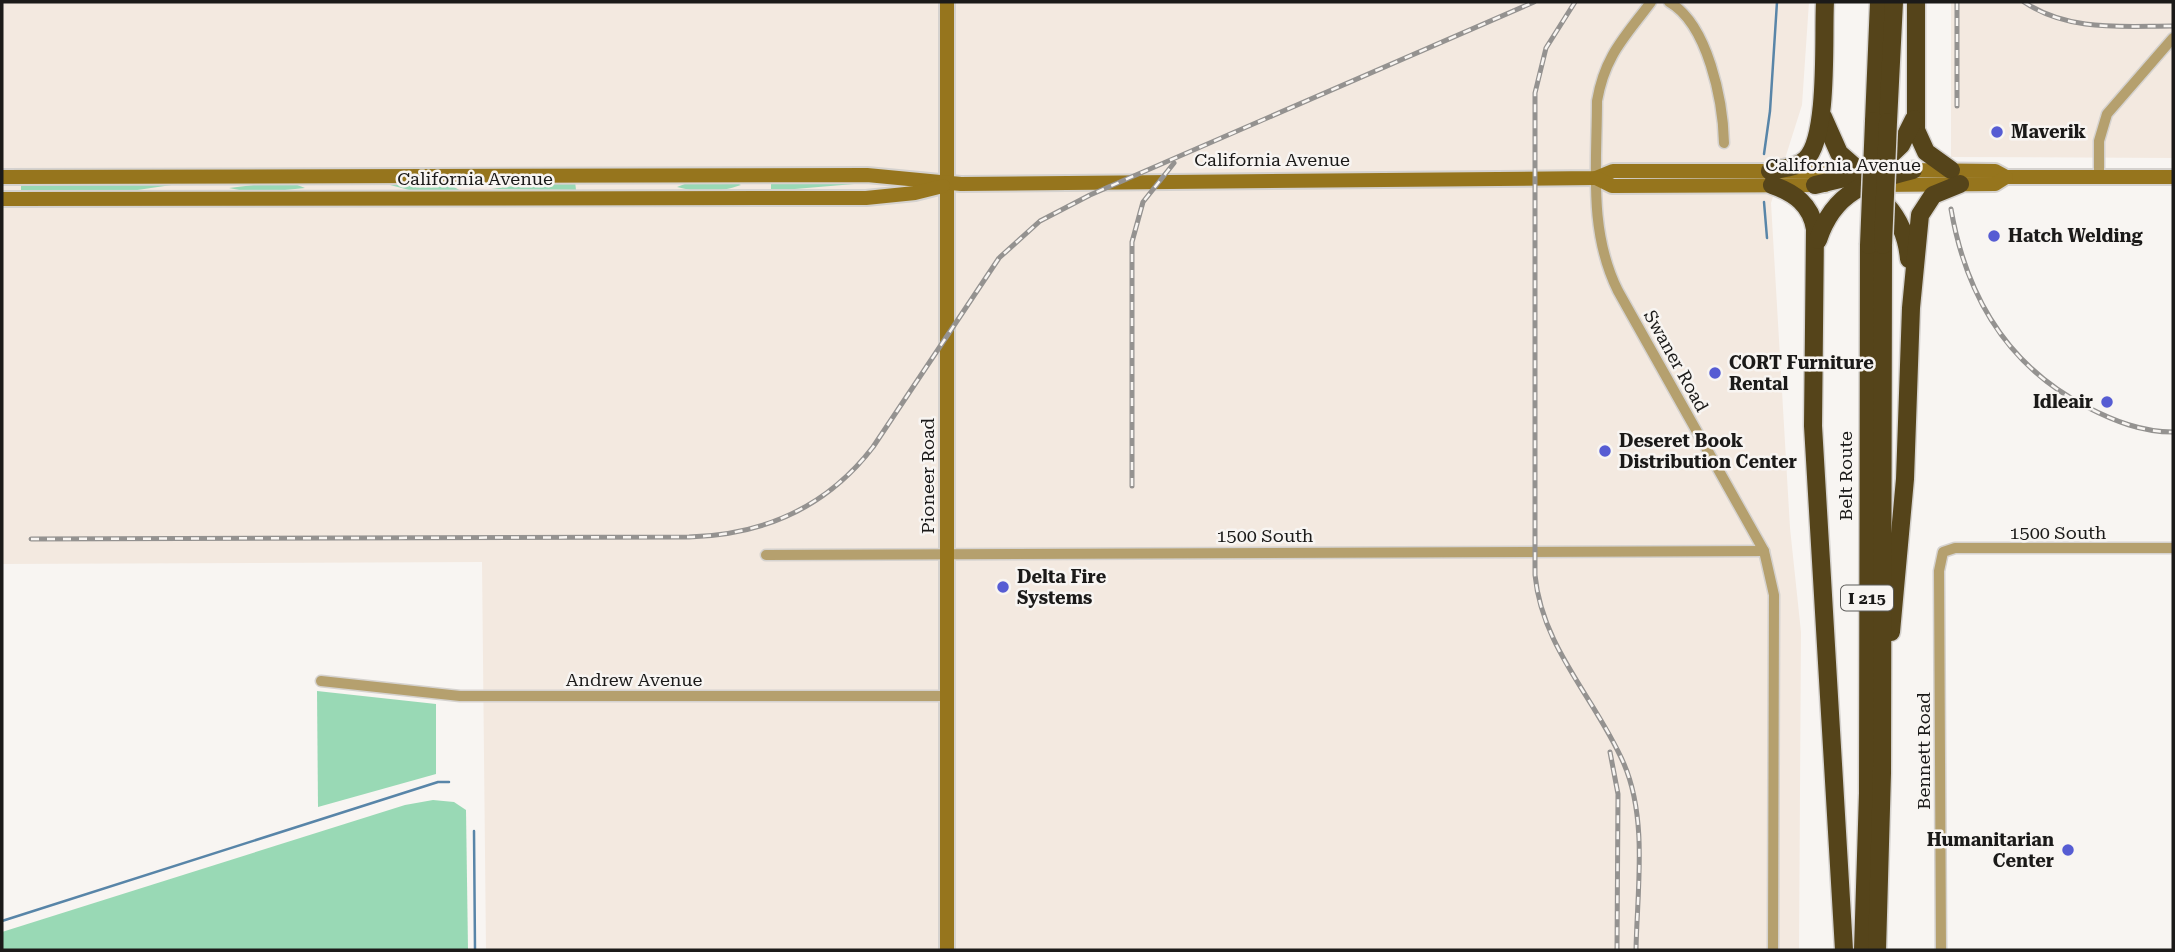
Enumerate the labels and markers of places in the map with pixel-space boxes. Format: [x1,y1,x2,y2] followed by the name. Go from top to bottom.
[2011,121,2087,142] place label: Maverik
[1989,124,2005,140] marker: Maverik
[2008,225,2144,246] place label: Hatch Welding
[1986,228,2002,244] marker: Hatch Welding
[1729,352,1874,394] place label: CORT Furniture Rental
[1707,365,1723,381] marker: CORT Furniture Rental
[2033,391,2093,412] place label: Idleair
[2099,394,2115,410] marker: Idleair
[1619,430,1797,472] place label: Deseret Book Distribution Center
[1597,443,1613,459] marker: Deseret Book Distribution Center
[1017,566,1107,608] place label: Delta Fire Systems
[995,579,1011,595] marker: Delta Fire Systems
[1927,829,2054,871] place label: Humanitarian Center
[2060,842,2076,858] marker: Humanitarian Center

